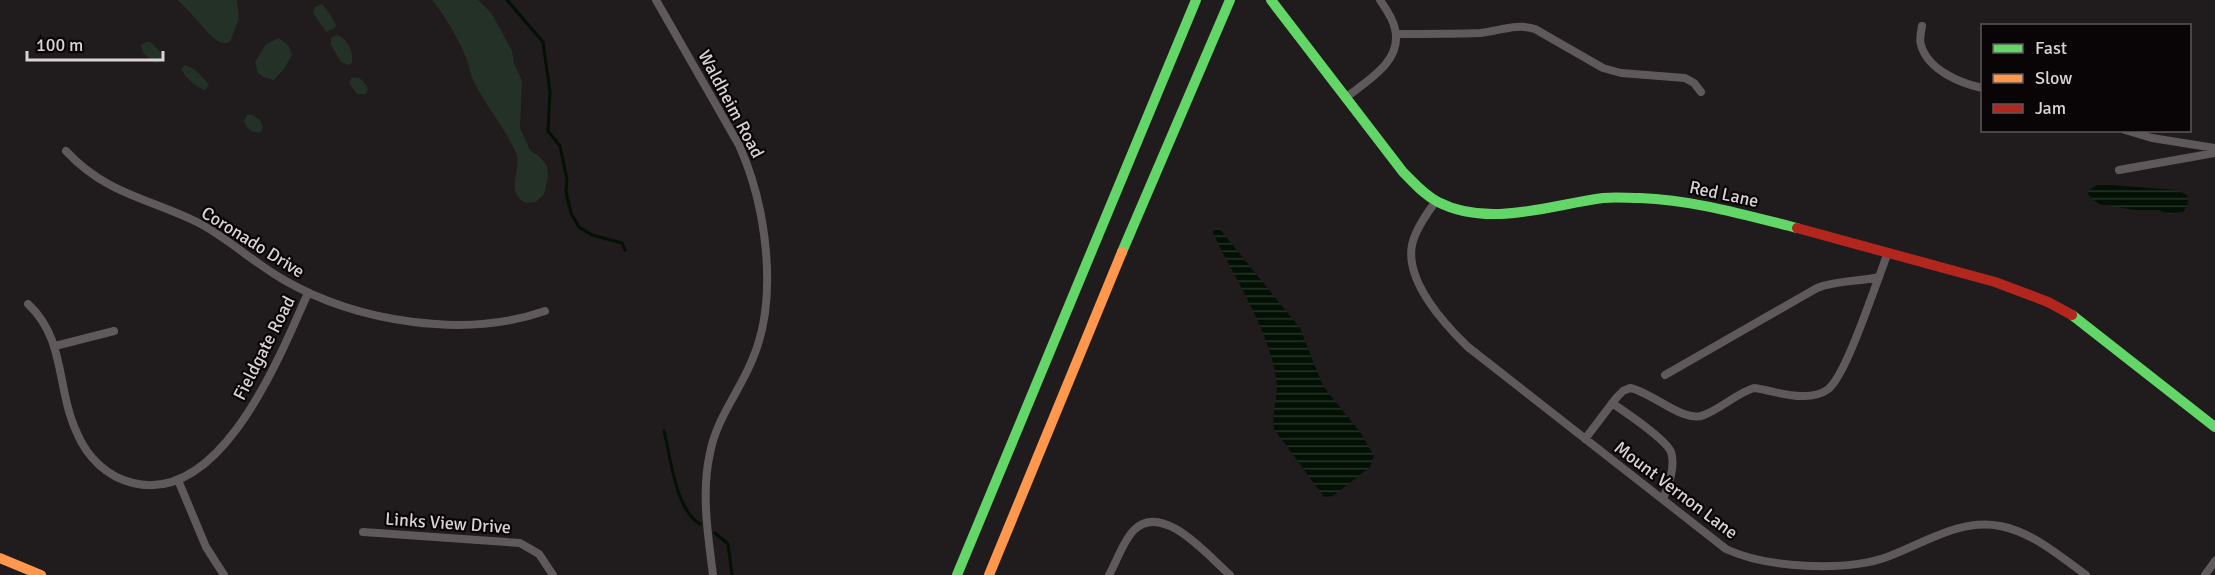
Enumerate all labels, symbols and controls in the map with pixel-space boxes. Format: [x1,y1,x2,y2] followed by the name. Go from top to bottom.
[27,24,164,62] scale bar
[1981,24,2191,132] legend
[36,34,83,56] text: 100 m
[2035,37,2067,59] text: Fast
[693,46,769,162] street label: Waldheim Road
[2035,67,2072,89] text: Slow
[2035,97,2066,119] text: Jam
[1687,176,1761,212] street label: Red Lane
[197,201,309,283] street label: Coronado Drive
[228,292,300,404] street label: Fieldgate Road
[1610,436,1742,544] street label: Mount Vernon Lane
[384,508,512,538] street label: Links View Drive

